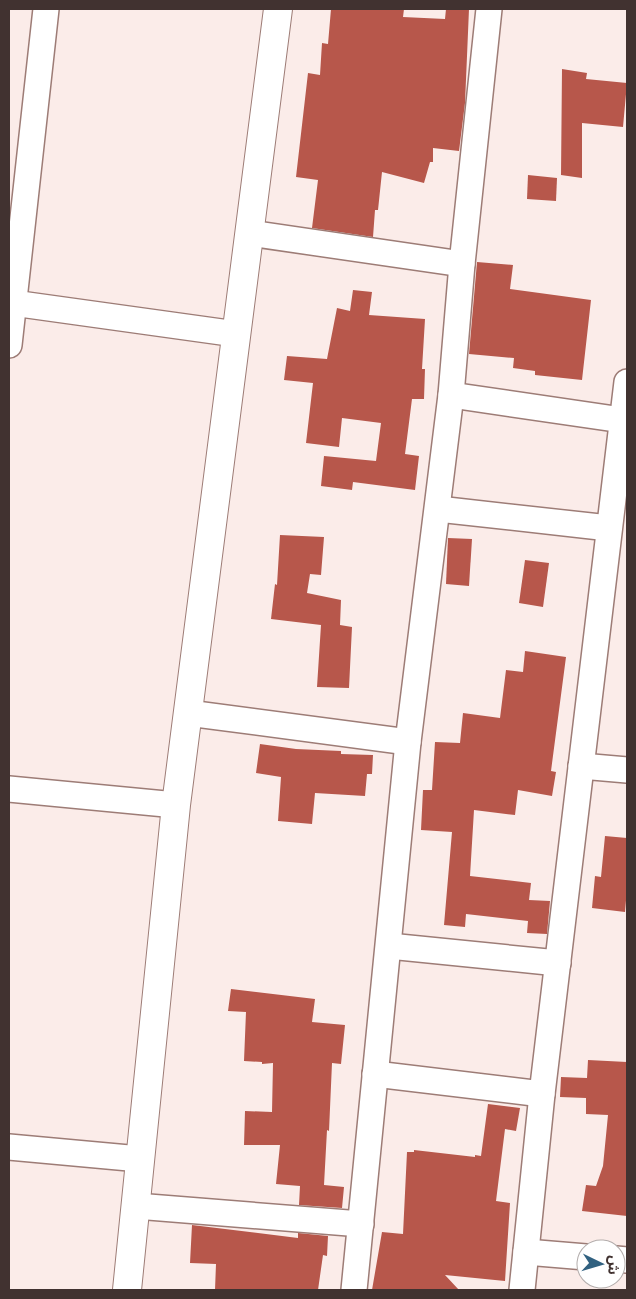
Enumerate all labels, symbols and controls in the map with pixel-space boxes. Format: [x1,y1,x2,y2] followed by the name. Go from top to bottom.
[576,1239,626,1289] north arrow
[603,1255,625,1276] text: ش

